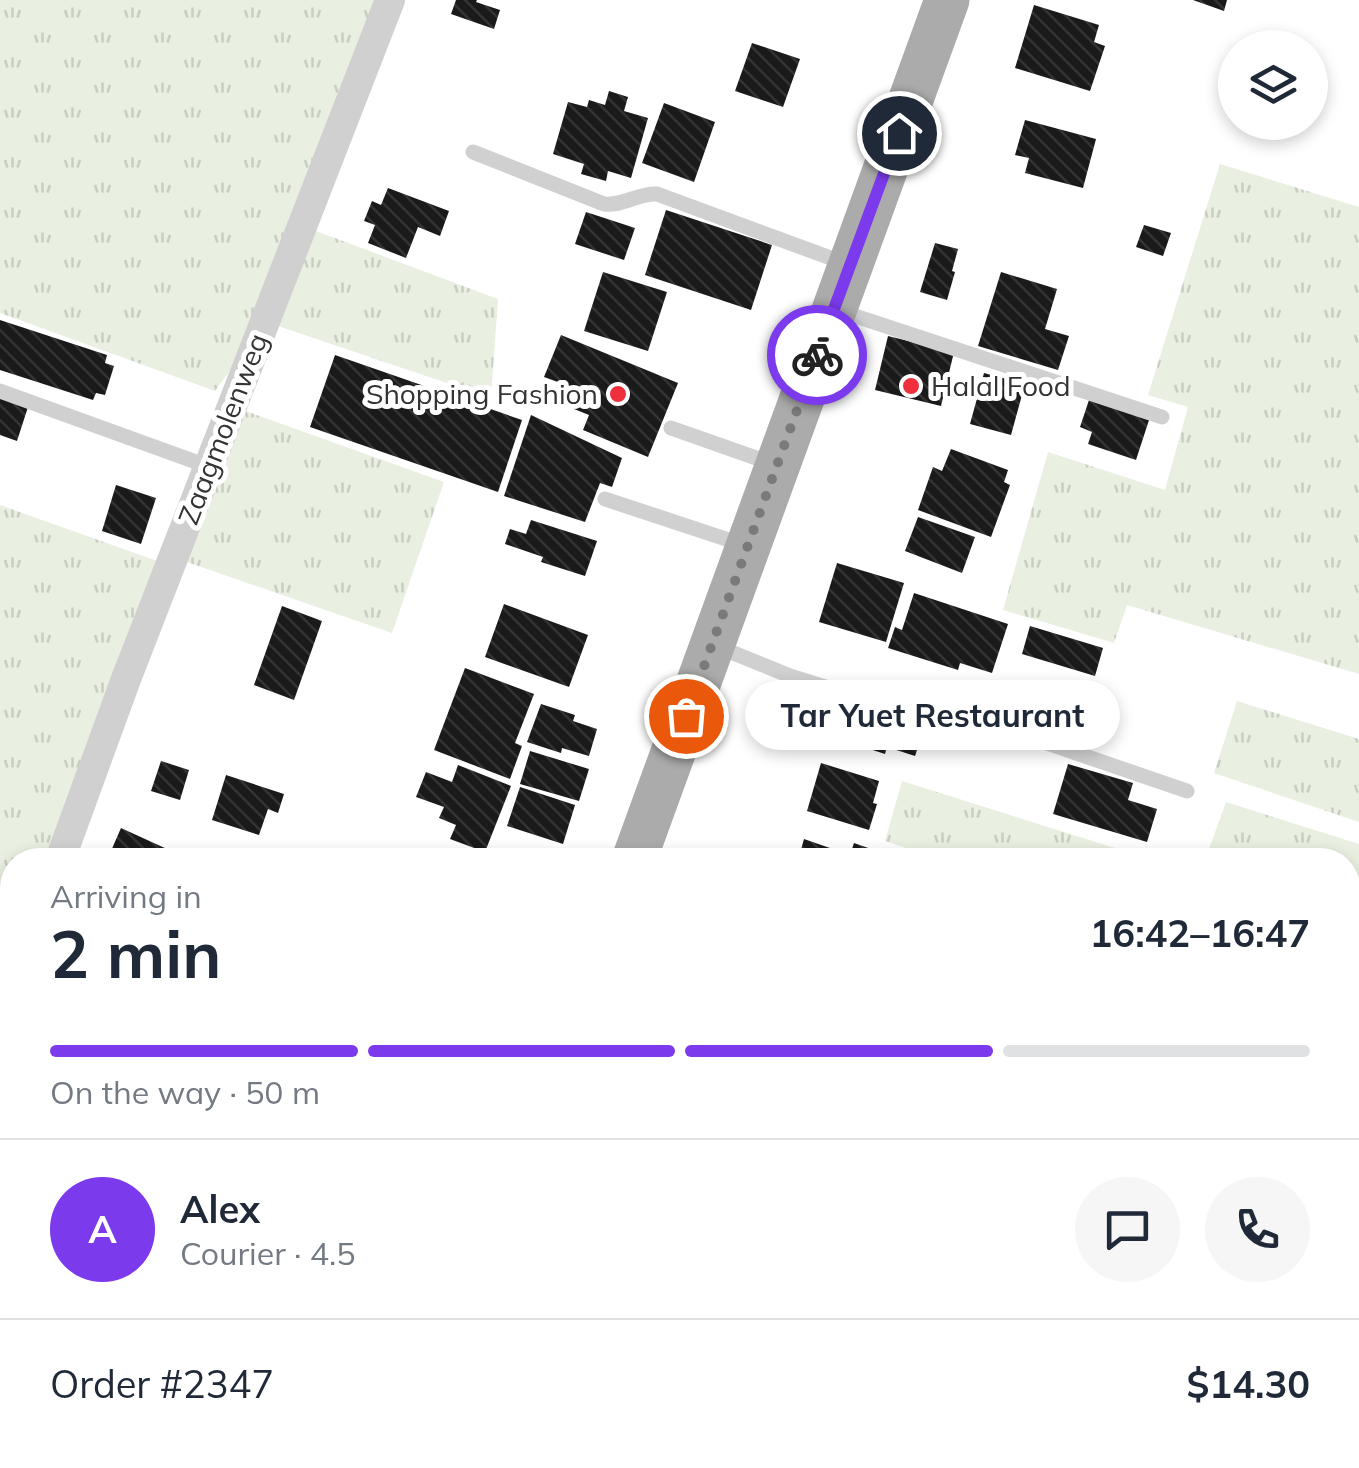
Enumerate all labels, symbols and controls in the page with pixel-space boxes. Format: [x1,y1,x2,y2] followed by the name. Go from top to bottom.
[1218,30,1328,140] map controls
[1218,30,1328,140] button: layers
[857,91,942,176] pin
[872,106,927,161] icon: home
[767,305,867,405] courier
[170,328,275,529] street label: Zaagmolenweg
[790,328,845,383] icon: bike
[931,368,1071,403] place label: Halal Food
[900,375,922,397] marker: Halal Food
[366,376,598,411] place label: Shopping Fashion
[607,383,629,405] marker: Shopping Fashion
[644,674,729,759] pin
[746,681,1121,751] callout: Tar Yuet Restaurant
[659,689,714,744] icon: bag
[781,695,1084,735] text: Tar Yuet Restaurant
[50,876,202,916] text: Arriving in
[1090,909,1310,957] text: 16:42–16:47
[50,913,221,994] text: 2 min
[50,1072,320,1112] text: On the way · 50 m
[1075,1177,1180,1282] button: chat
[1205,1177,1310,1282] button: phone
[180,1185,260,1233] text: Alex
[88,1205,117,1253] text: A
[180,1233,356,1273] text: Courier · 4.5
[50,1360,274,1408] text: Order #2347
[1187,1360,1310,1408] text: $14.30

